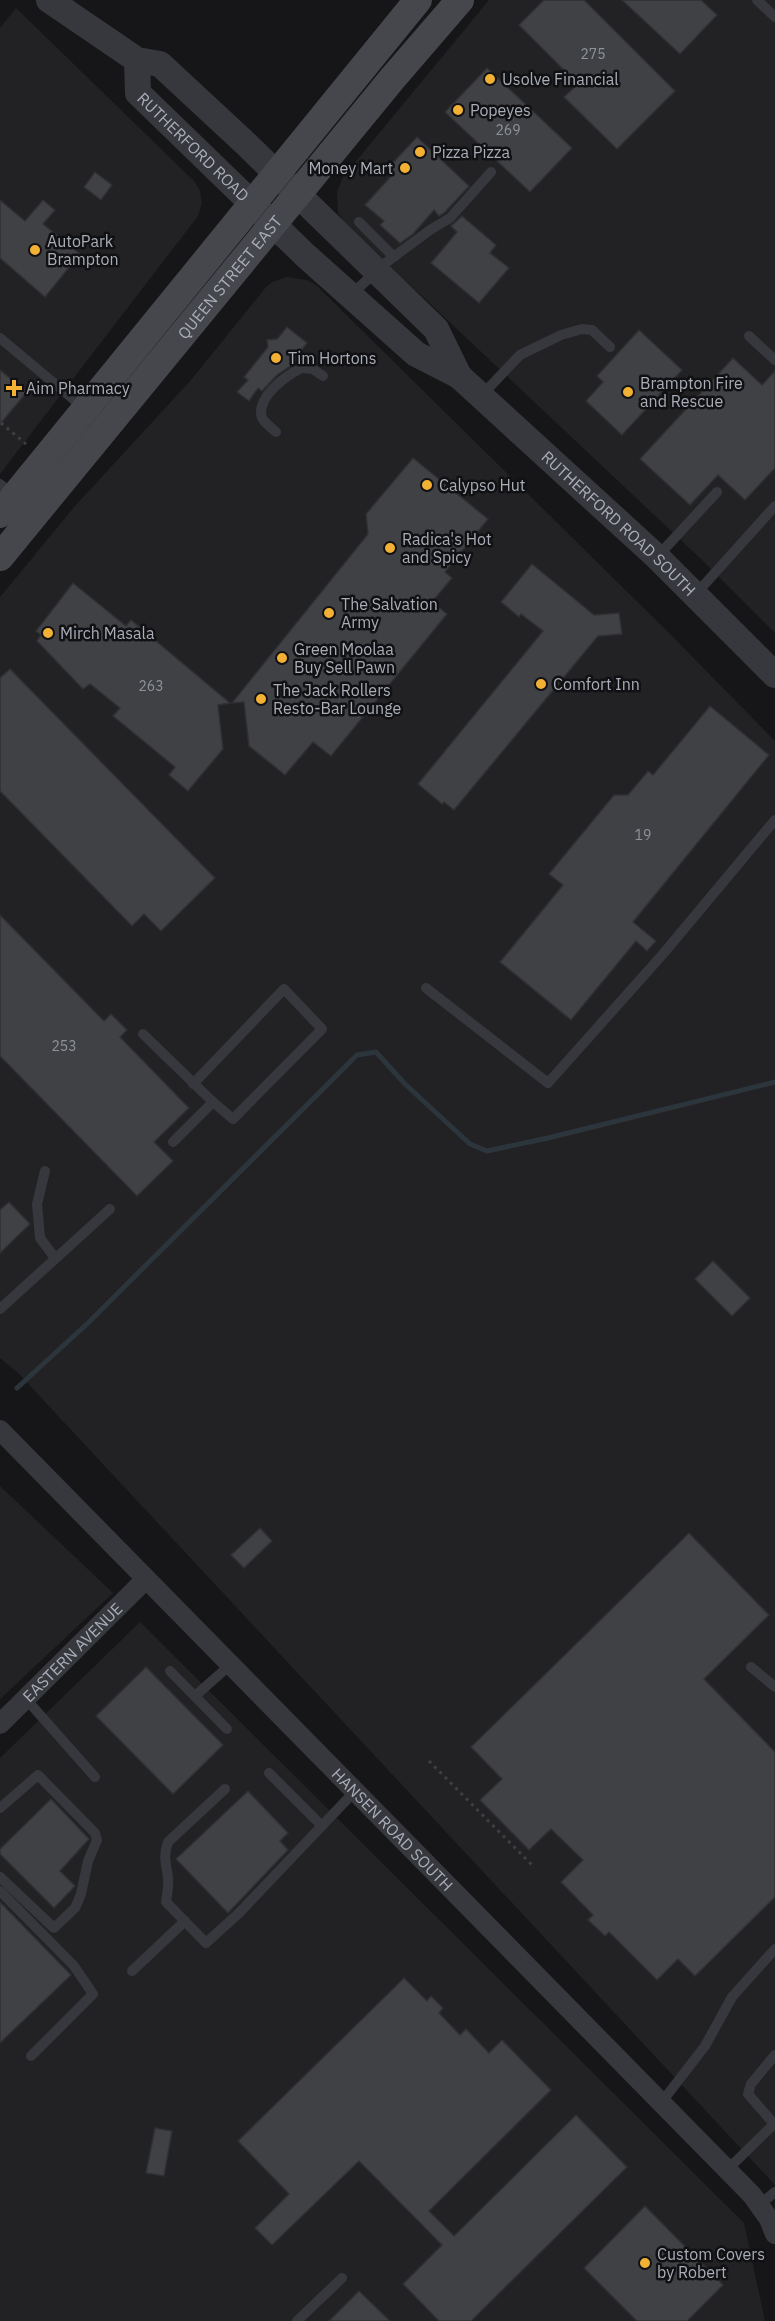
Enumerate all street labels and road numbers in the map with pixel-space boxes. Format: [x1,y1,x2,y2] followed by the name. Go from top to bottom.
[133,88,253,205] street label: RUTHERFORD ROAD
[173,211,286,343] street label: QUEEN STREET EAST
[537,447,700,600] street label: RUTHERFORD ROAD SOUTH
[18,1598,126,1706] street label: EASTERN AVENUE
[328,1764,457,1895] street label: HANSEN ROAD SOUTH

